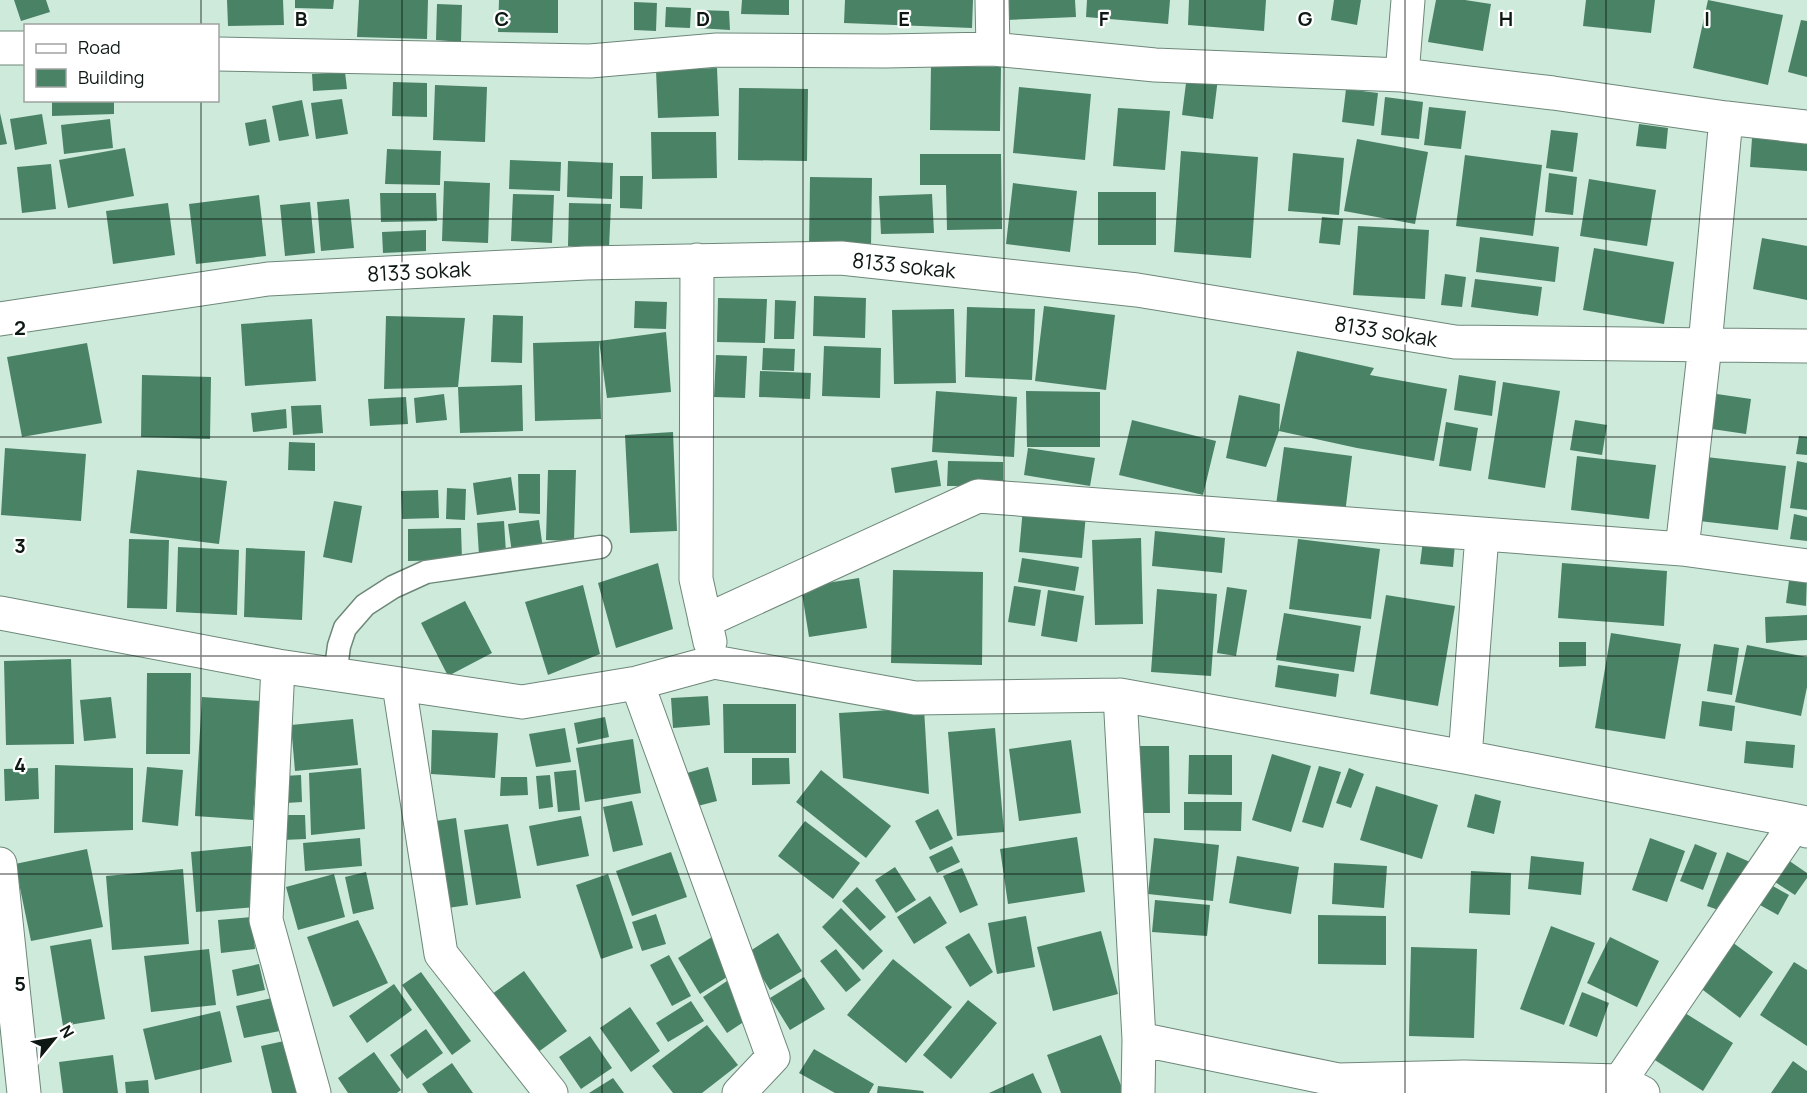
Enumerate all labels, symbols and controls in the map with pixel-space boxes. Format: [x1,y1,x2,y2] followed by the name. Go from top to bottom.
[295,5,308,32] text: B
[495,5,509,32] text: C
[696,5,710,32] text: D
[898,5,910,32] text: E
[1099,5,1110,32] text: F
[1298,5,1313,32] text: G
[1499,5,1513,32] text: H
[1704,5,1710,32] text: I
[24,24,219,102] legend
[78,35,121,59] text: Road
[78,65,144,89] text: Building
[851,246,958,284] street label: 8133 sokak
[366,254,472,288] street label: 8133 sokak
[1333,309,1440,353] street label: 8133 sokak
[14,314,26,341] text: 2
[14,532,26,559] text: 3
[14,751,26,778] text: 4
[14,970,26,997] text: 5
[24,1009,84,1069] north arrow
[55,1021,79,1042] text: N

